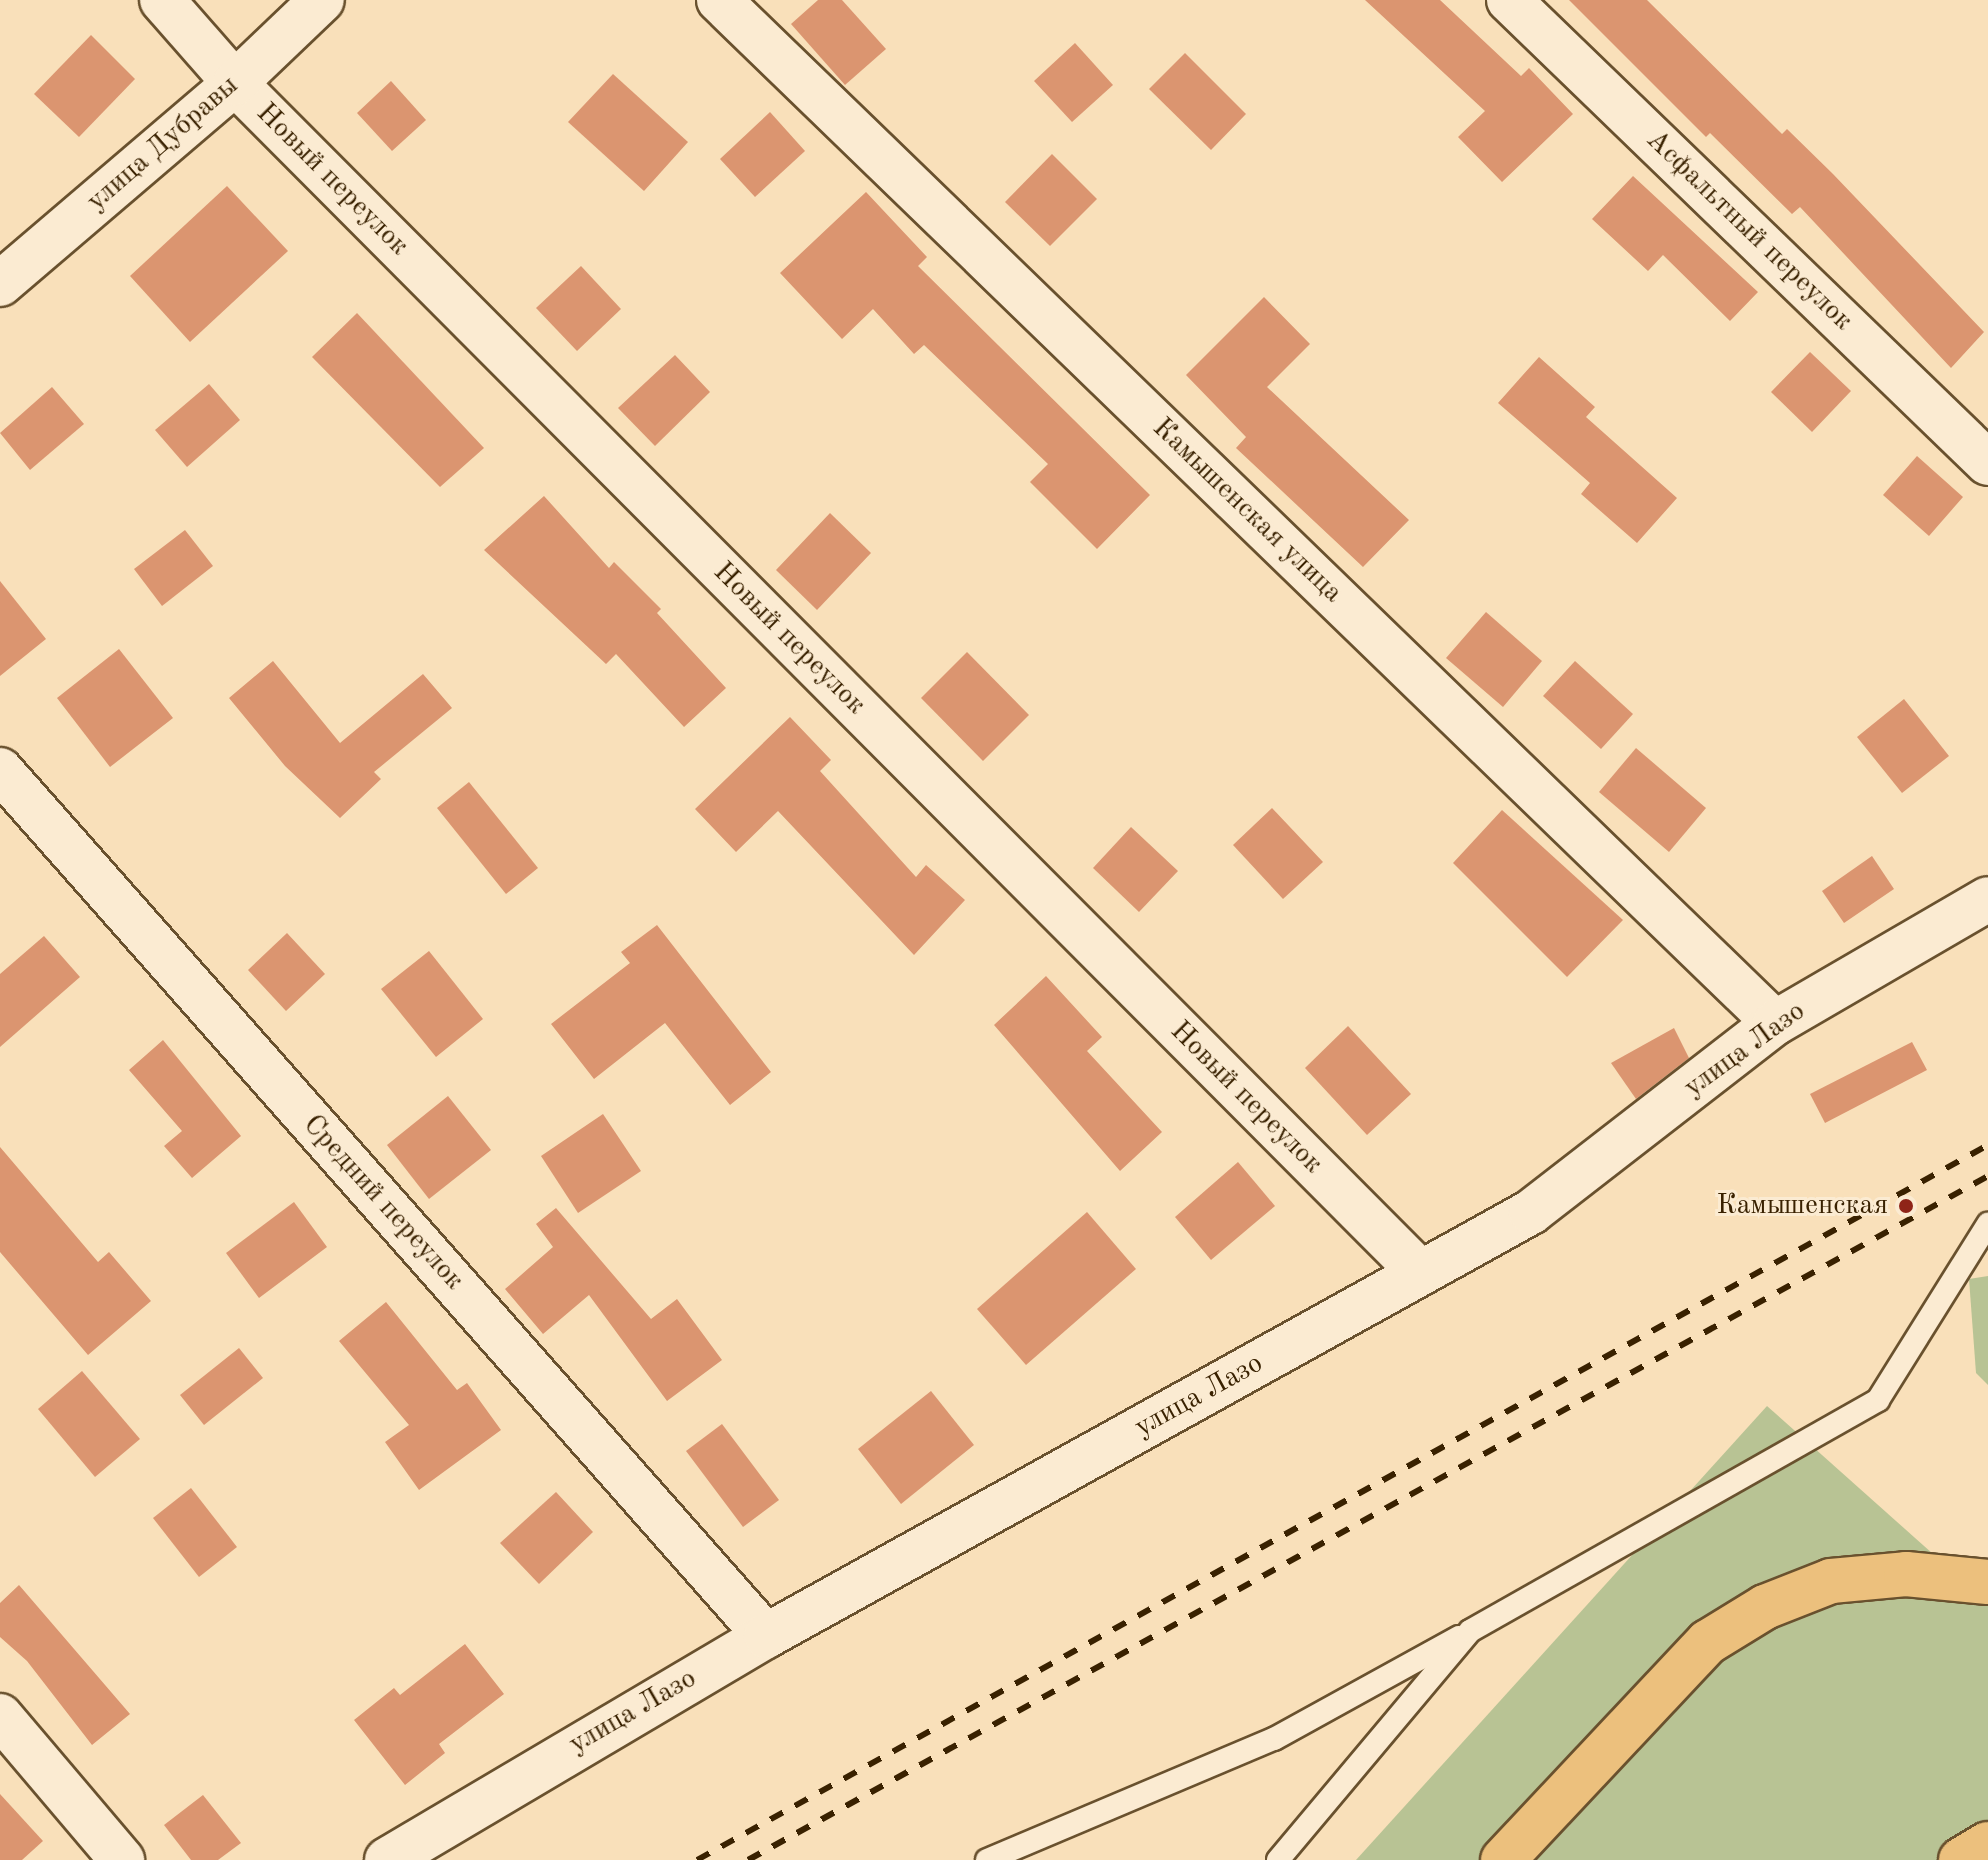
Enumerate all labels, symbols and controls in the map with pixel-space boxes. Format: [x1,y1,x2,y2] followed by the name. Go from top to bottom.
[81,69,245,219] street label: улица Дубравы
[249,97,415,263] street label: Новый переулок
[1639,124,1859,338] street label: Асфальтный переулок
[1145,412,1349,610] street label: Камышенская улица
[706,556,872,722] street label: Новый переулок
[1678,995,1812,1105] street label: улица Лазо
[1163,1015,1329,1181] street label: Новый переулок
[296,1108,470,1298] street label: Средний переулок
[1716,1189,1888,1223] place label: Камышенская
[1895,1195,1917,1217] marker: Камышенская
[1129,1347,1269,1445] street label: улица Лазо
[563,1662,703,1762] street label: улица Лазо

